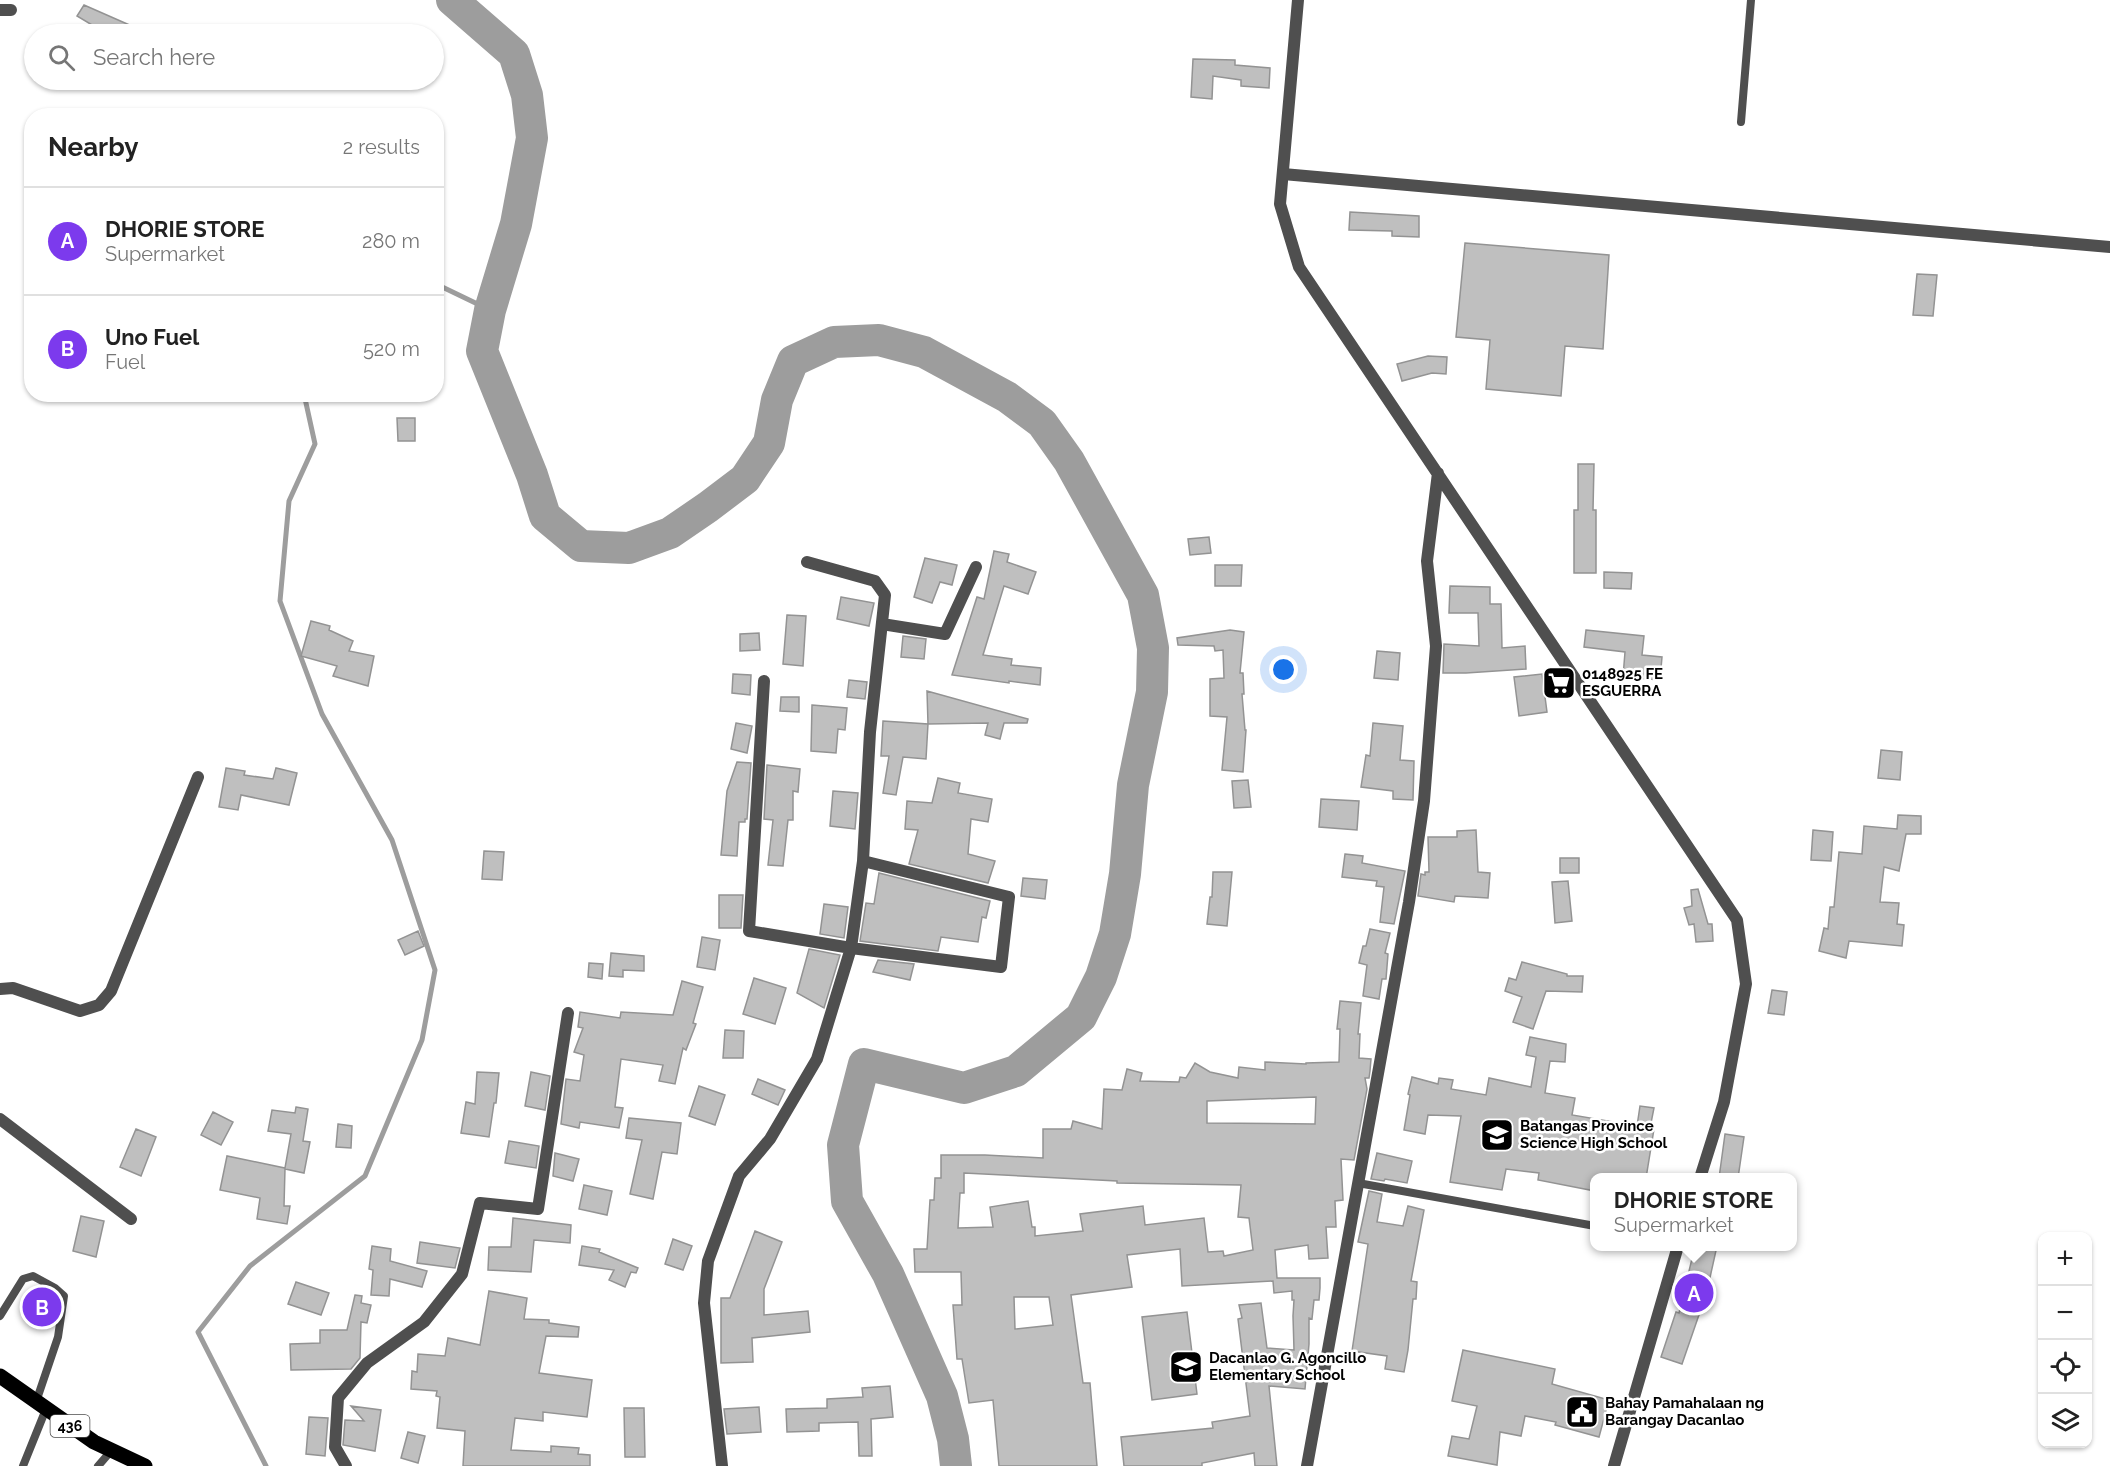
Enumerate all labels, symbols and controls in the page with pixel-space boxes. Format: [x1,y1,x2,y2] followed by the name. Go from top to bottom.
[24,24,444,90] search box
[45,41,78,74] icon: search
[93,44,215,70] text: Search here
[48,132,138,162] text: Nearby
[343,135,420,159] text: 2 results
[105,216,264,242] text: DHORIE STORE
[61,229,74,253] text: A
[362,229,420,253] text: 280 m
[105,242,225,266] text: Supermarket
[105,324,199,350] text: Uno Fuel
[61,337,74,361] text: B
[363,337,420,361] text: 520 m
[105,350,145,374] text: Fuel
[1269,655,1298,684] your location
[1541,665,1577,701] supermarket icon: 0148925 FE ESGUERRA
[1582,665,1663,700] place label: 0148925 FE ESGUERRA
[1479,1117,1515,1153] school or university icon: Batangas Province Science High School
[1520,1117,1668,1152] place label: Batangas Province Science High School
[1590,1173,1797,1251] popup
[1614,1187,1773,1213] text: DHORIE STORE
[1614,1213,1734,1237] text: Supermarket
[2038,1232,2092,1448] map controls
[2038,1232,2092,1286] button: +
[1674,1270,1714,1316] pin: A
[22,1284,62,1330] pin: B
[2038,1286,2092,1340] button: −
[2038,1340,2092,1394] button: locate
[1168,1349,1204,1385] school or university icon: Dacanlao G. Agoncillo Elementary School
[1209,1349,1366,1384] place label: Dacanlao G. Agoncillo Elementary School
[1564,1394,1600,1430] public building icon: Bahay Pamahalaan ng Barangay Dacanlao
[1605,1394,1764,1429] place label: Bahay Pamahalaan ng Barangay Dacanlao
[2038,1394,2092,1448] button: layers
[50,1415,90,1437] road number: 436

